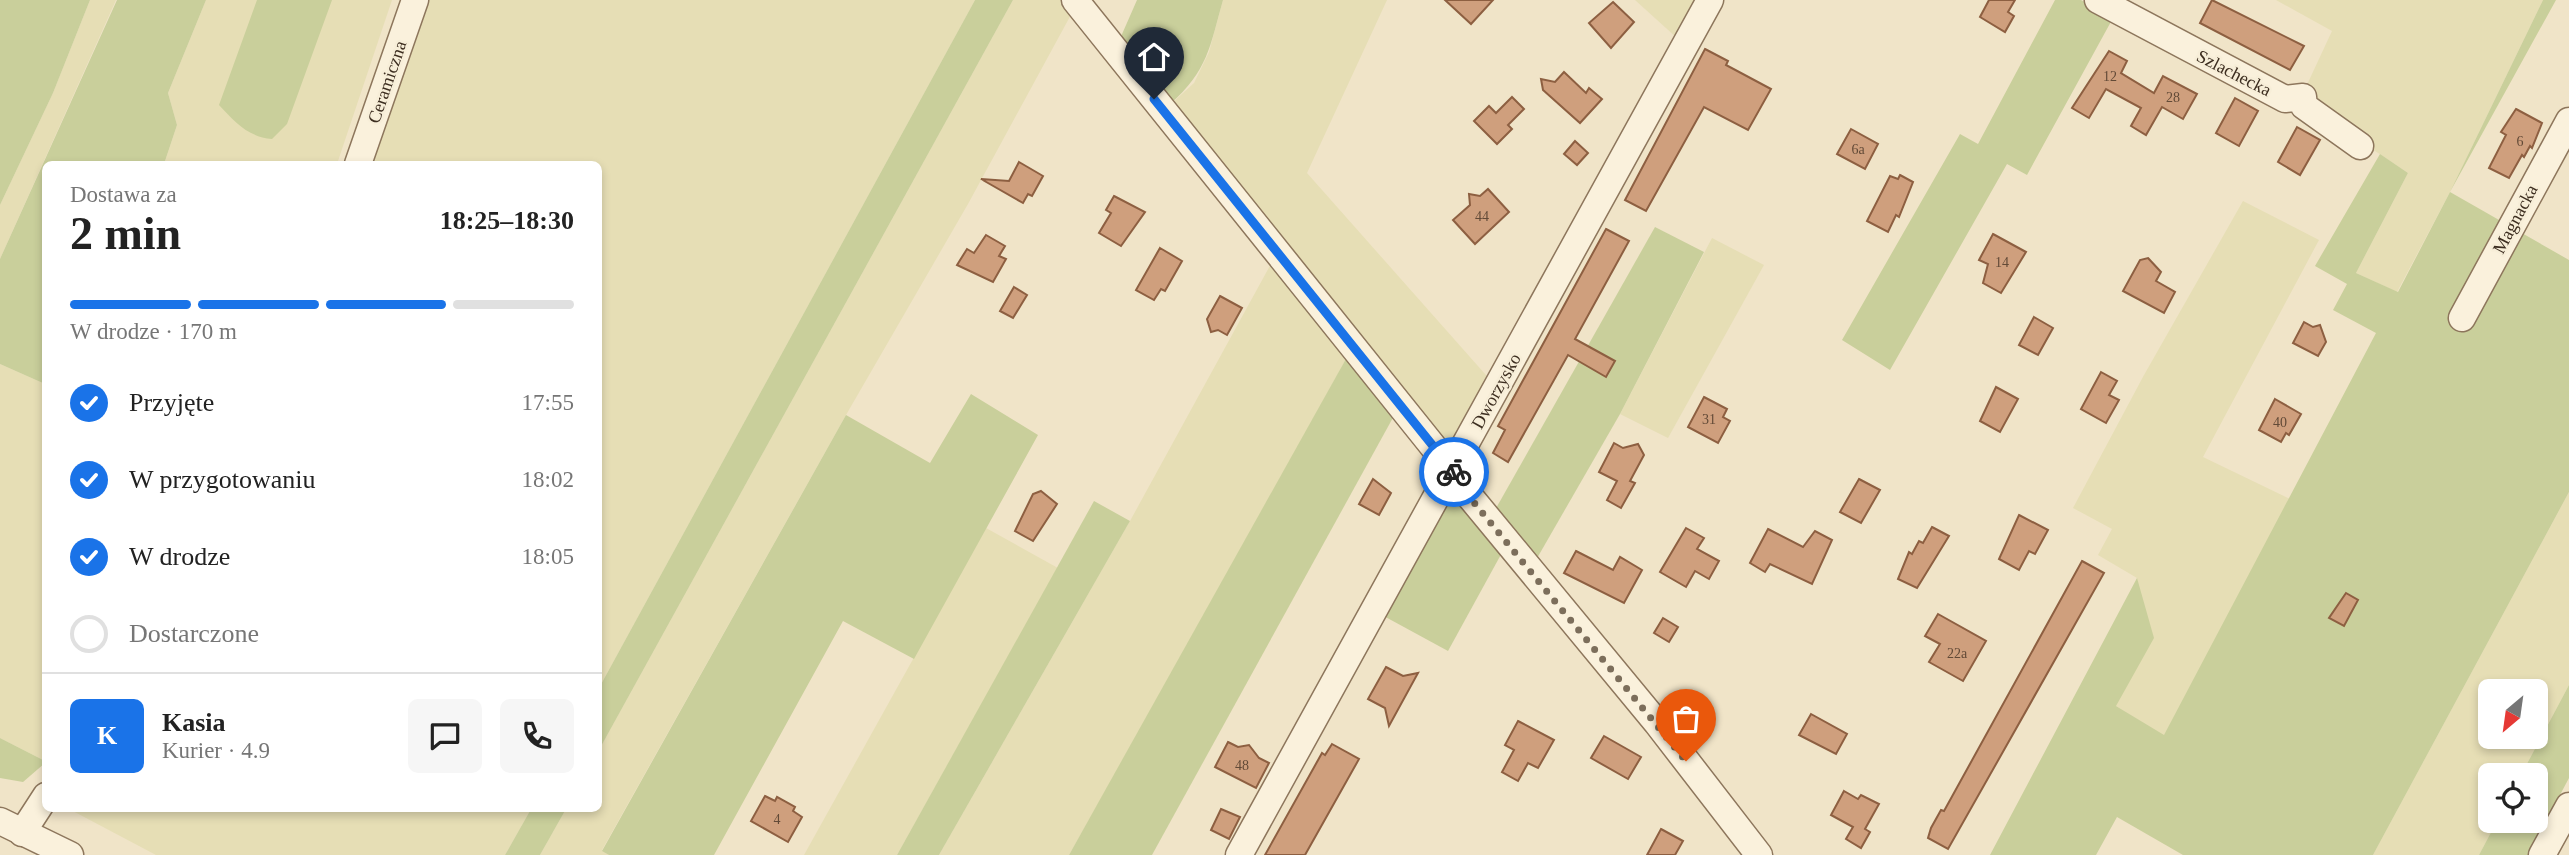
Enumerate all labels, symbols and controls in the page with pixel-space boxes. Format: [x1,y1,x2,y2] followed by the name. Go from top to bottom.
[1124,27,1184,99] pin
[364,38,410,126] street label: Ceramiczna
[1135,38,1173,76] icon: home
[2193,46,2275,100] street label: Szlachecka
[2103,69,2117,84] house number: 12
[2166,90,2180,105] house number: 28
[2517,134,2524,149] house number: 6
[1851,142,1865,157] house number: 6a
[2489,181,2541,257] street label: Magnacka
[70,182,177,207] text: Dostawa za
[440,206,574,235] text: 18:25–18:30
[70,208,181,259] text: 2 min
[1475,209,1489,224] house number: 44
[1995,255,2009,270] house number: 14
[70,319,237,344] text: W drodze · 170 m
[1467,350,1525,432] street label: Dworzysko
[70,384,108,422] icon: check
[129,388,214,417] text: Przyjęte
[522,390,574,415] text: 17:55
[1702,412,1716,427] house number: 31
[2273,415,2287,430] house number: 40
[1419,437,1489,507] courier
[1435,453,1473,491] icon: bike
[70,461,108,499] icon: check
[129,465,316,494] text: W przygotowaniu
[522,467,574,492] text: 18:02
[70,538,108,576] icon: check
[129,542,230,571] text: W drodze
[522,544,574,569] text: 18:05
[129,619,259,648] text: Dostarczone
[1947,646,1968,661] house number: 22a
[2478,679,2548,749] north arrow
[2478,679,2548,833] map controls
[1656,689,1716,761] pin
[408,699,482,773] button: chat
[500,699,574,773] button: phone
[1667,700,1705,738] icon: bag
[162,708,226,737] text: Kasia
[97,721,117,750] text: K
[162,738,270,763] text: Kurier · 4.9
[1235,758,1249,773] house number: 48
[2478,763,2548,833] button: locate
[774,812,781,827] house number: 4

